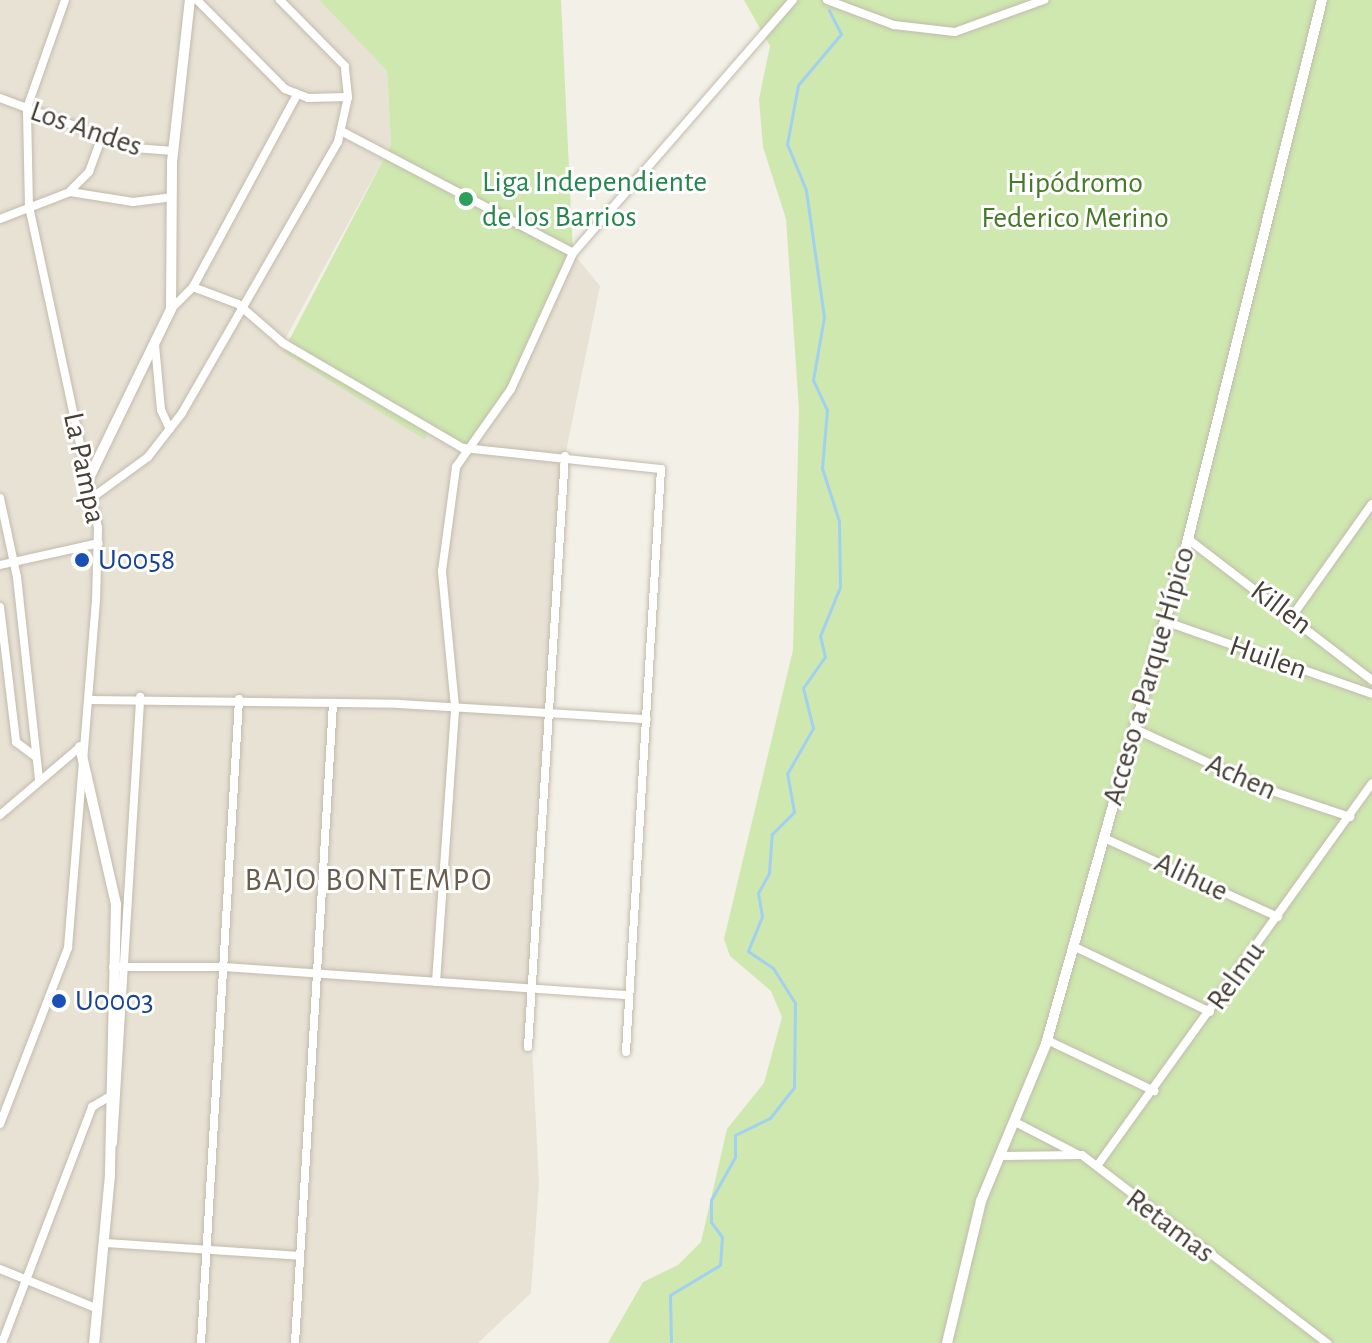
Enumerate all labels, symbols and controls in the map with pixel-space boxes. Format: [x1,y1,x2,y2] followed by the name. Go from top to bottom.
[25,93,147,165] street label: Los Andes
[482,164,707,234] place label: Liga Independiente de los Barrios
[981,165,1169,236] park label: Hipódromo Federico Merino
[457,190,475,208] marker: Liga Independiente de los Barrios
[55,409,113,527] street label: La Pampa
[98,542,175,578] place label: U0058
[1095,543,1203,809] street label: Acceso a Parque Hípico
[73,551,91,569] marker: U0058
[1243,573,1319,643] street label: Killen
[1225,628,1311,688] street label: Huilen
[1200,746,1282,808] street label: Achen
[1149,844,1233,910] street label: Alihue
[245,861,493,899] district label: BAJO BONTEMPO
[1199,935,1273,1017] street label: Relmu
[75,983,154,1019] place label: U0003
[50,992,68,1010] marker: U0003
[1119,1181,1221,1271] street label: Retamas

